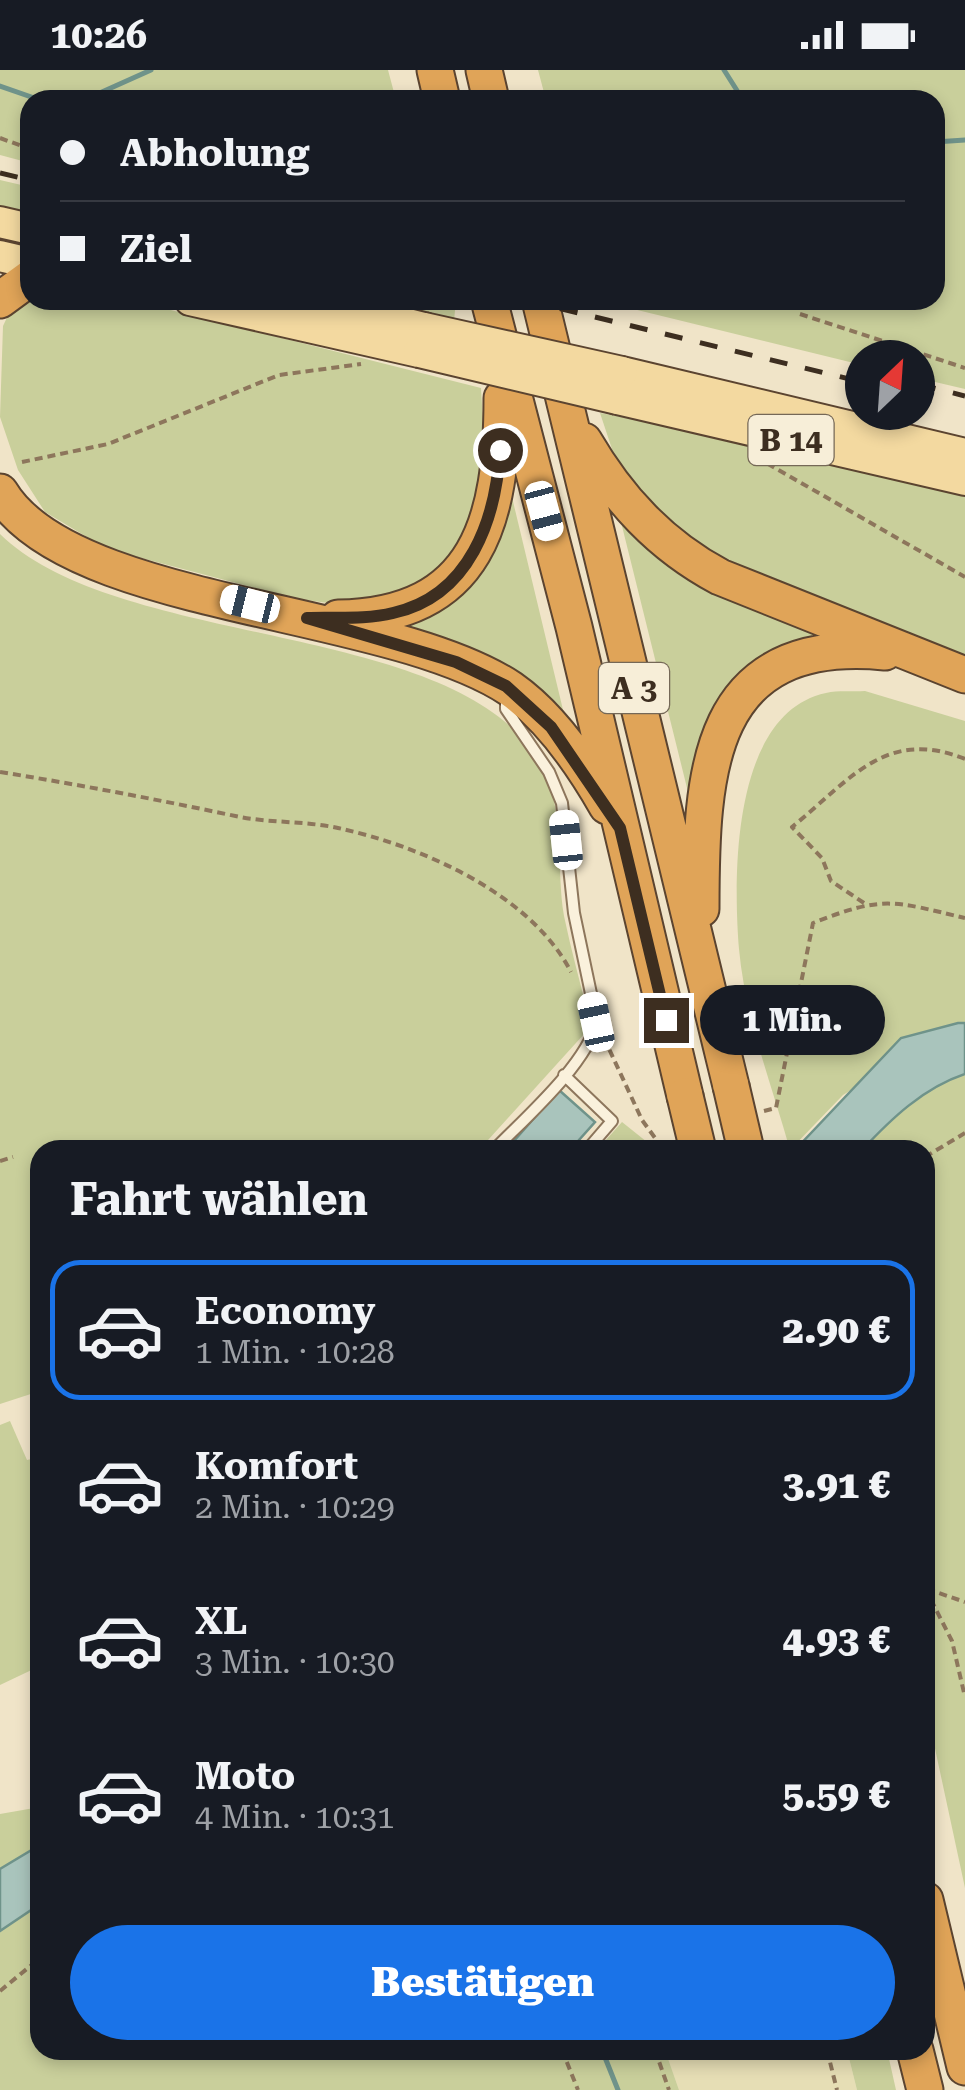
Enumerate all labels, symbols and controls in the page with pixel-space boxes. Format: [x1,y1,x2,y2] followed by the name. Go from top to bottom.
[50,13,147,57] text: 10:26
[120,131,310,175] text: Abholung
[120,227,192,271] text: Ziel
[845,340,935,430] north arrow
[845,340,935,430] map controls
[748,415,834,465] road number: B 14
[478,428,523,473] route start
[522,478,566,544] car
[217,582,283,626] car
[599,663,669,713] road number: A 3
[548,809,584,871] car
[701,985,886,1055] callout: 1 Min.
[575,990,617,1054] car
[644,998,689,1043] route end
[742,1001,843,1039] text: 1 Min.
[70,1173,368,1226] text: Fahrt wählen
[75,1285,165,1375] icon: car
[195,1289,375,1333] text: Economy
[783,1308,890,1352] text: 2.90 €
[195,1333,395,1371] text: 1 Min. · 10:28
[75,1440,165,1530] icon: car
[195,1444,358,1488] text: Komfort
[783,1463,890,1507] text: 3.91 €
[195,1488,395,1526] text: 2 Min. · 10:29
[75,1595,165,1685] icon: car
[195,1599,247,1643] text: XL
[783,1618,890,1662] text: 4.93 €
[195,1643,395,1681] text: 3 Min. · 10:30
[75,1750,165,1840] icon: car
[195,1754,295,1798] text: Moto
[783,1773,890,1817] text: 5.59 €
[195,1798,395,1836] text: 4 Min. · 10:31
[70,1925,895,2040] button: Bestätigen

